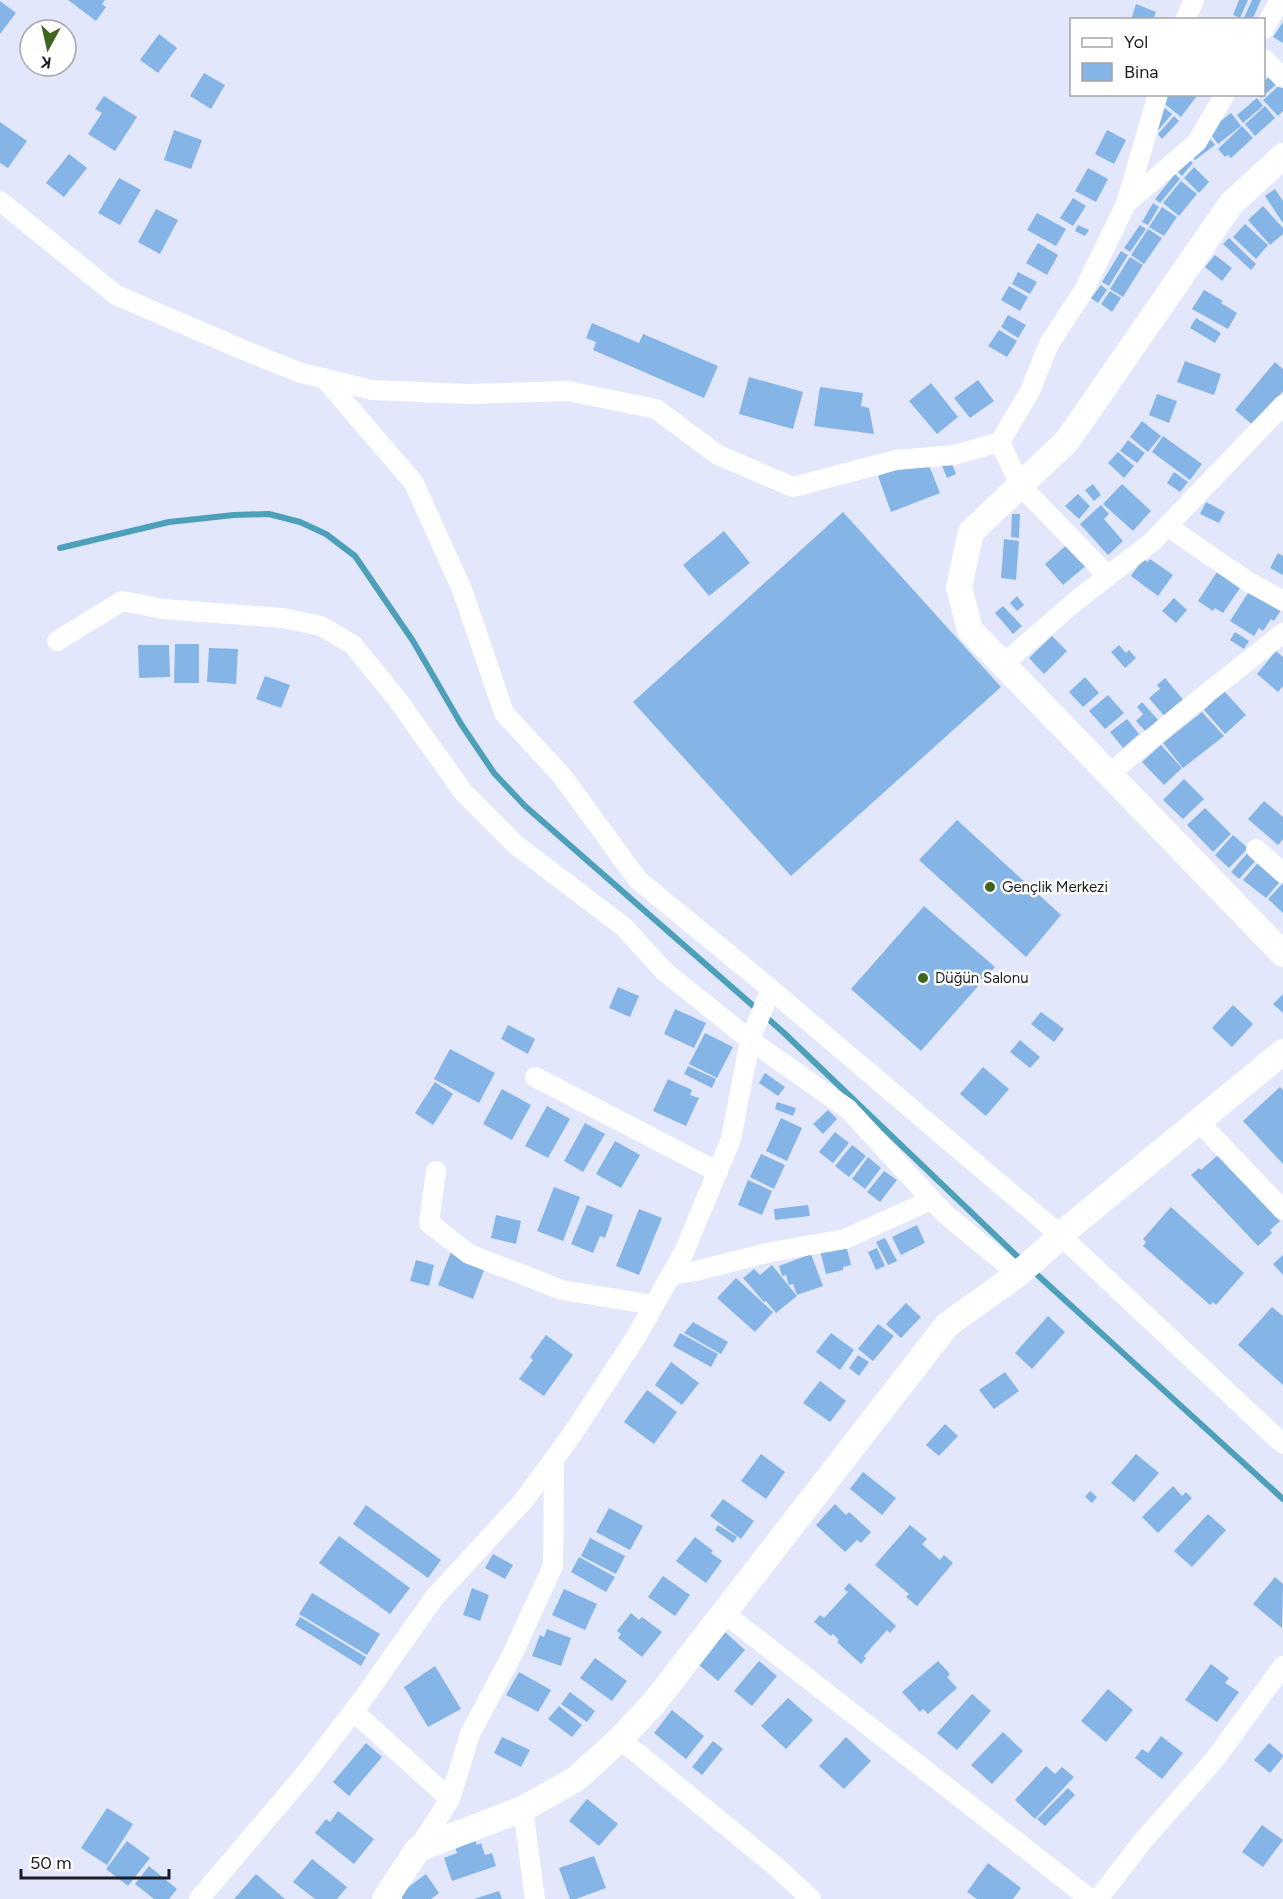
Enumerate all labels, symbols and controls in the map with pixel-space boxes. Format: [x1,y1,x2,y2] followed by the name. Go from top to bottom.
[18,18,78,78] north arrow
[1070,18,1265,96] legend
[1124,31,1148,53] text: Yol
[39,52,53,73] text: K
[1124,61,1158,83] text: Bina
[1002,878,1108,896] place label: Gençlik Merkezi
[983,880,997,894] marker: Gençlik Merkezi
[935,969,1029,987] place label: Düğün Salonu
[916,971,930,985] marker: Düğün Salonu
[21,1842,170,1880] scale bar
[30,1852,72,1874] text: 50 m

